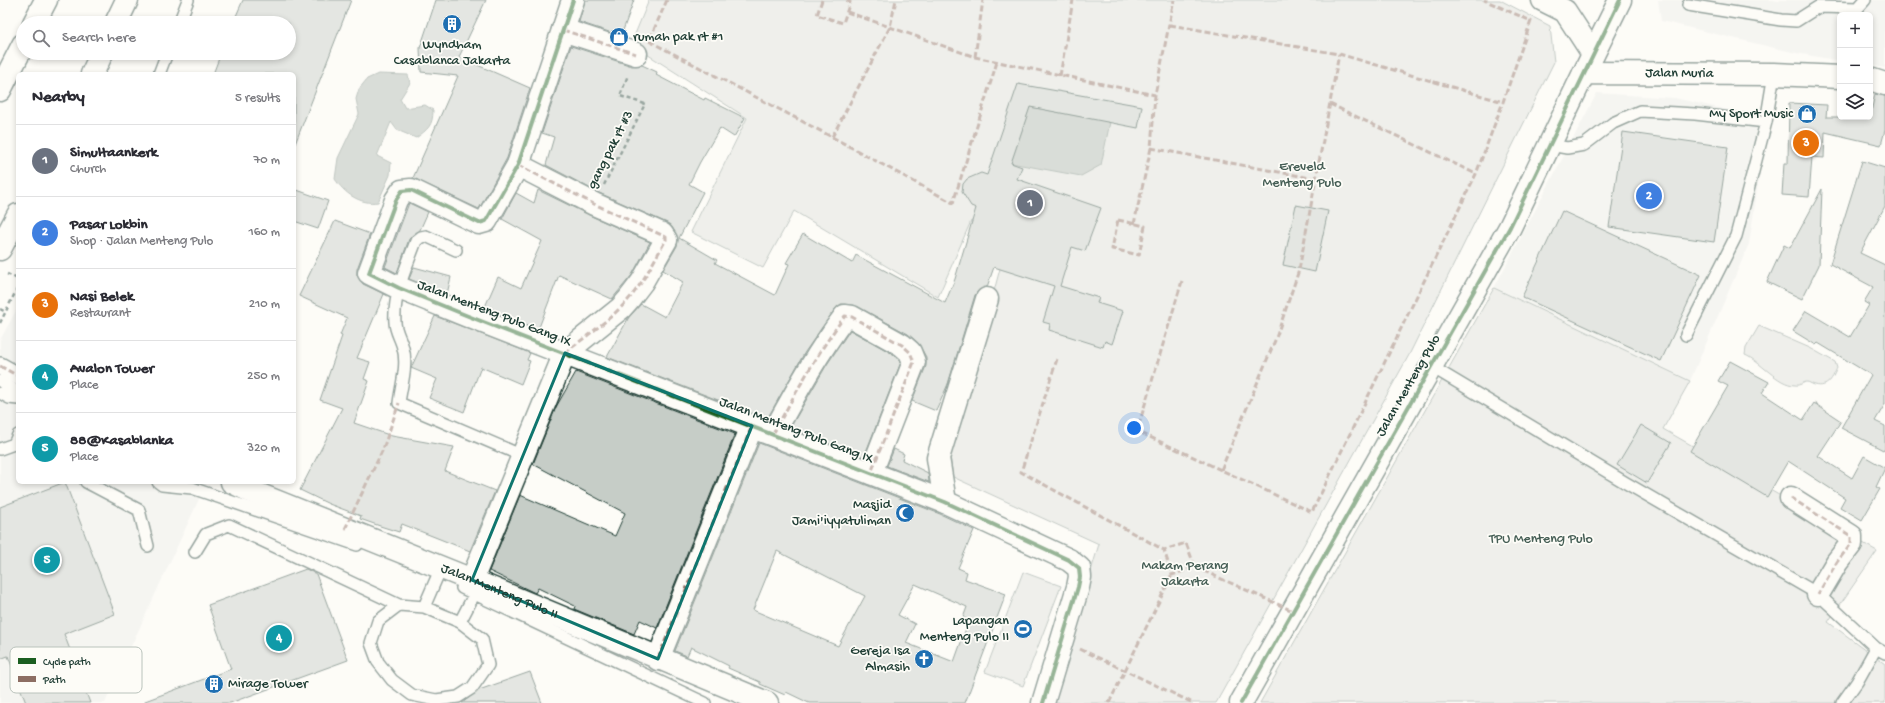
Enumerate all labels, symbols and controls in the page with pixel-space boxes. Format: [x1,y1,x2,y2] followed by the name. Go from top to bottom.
[1837,12,1873,120] map controls
[1837,12,1873,48] button: +
[441,13,463,35] building icon: Wyndham Casablanca Jakarta
[16,16,296,60] search box
[608,26,630,48] shop icon: rumah pak rt #1
[30,27,52,49] icon: search
[62,29,136,47] text: Search here
[633,29,723,46] place label: rumah pak rt #1
[394,37,512,70] place label: Wyndham Casablanca Jakarta
[1837,48,1873,84] button: −
[1645,65,1715,82] street label: Jalan Muria
[1837,84,1873,120] button: layers
[32,88,85,108] text: Nearby
[235,91,280,106] text: 5 results
[1796,103,1818,125] shop icon: My Sport Music
[1709,106,1794,123] place label: My Sport Music
[584,108,638,192] street label: gang pak rt #3
[1793,128,1819,158] pin: 3
[70,144,158,162] text: Simultaankerk
[42,153,48,168] text: 1
[254,153,280,168] text: 70 m
[1262,159,1342,192] park label: Ereveld Menteng Pulo
[70,162,106,177] text: Church
[1636,181,1662,211] pin: 2
[1017,188,1043,218] pin: 1
[70,216,148,234] text: Pasar Lokbin
[42,225,48,240] text: 2
[248,225,280,240] text: 160 m
[70,234,213,249] text: Shop · Jalan Menteng Pulo
[415,277,574,351] street label: Jalan Menteng Pulo Gang IX
[70,288,134,306] text: Nasi Belek
[42,297,48,312] text: 3
[249,297,280,312] text: 210 m
[70,306,130,321] text: Restaurant
[1373,332,1445,440] street label: Jalan Menteng Pulo
[70,360,154,378] text: Avalon Tower
[42,369,48,384] text: 4
[247,369,280,384] text: 250 m
[70,378,98,393] text: Place
[717,394,876,468] street label: Jalan Menteng Pulo Gang IX
[1124,418,1144,438] your location
[70,432,173,450] text: 88@Kasablanka
[42,441,48,456] text: 5
[247,441,280,456] text: 320 m
[70,450,98,465] text: Place
[792,497,893,530] place label: Masjid Jami'iyyatuliman
[894,502,916,524] mosque icon: Masjid Jami'iyyatuliman
[1488,531,1593,548] park label: TPU Menteng Pulo
[34,545,60,575] pin: 5
[1141,558,1229,591] park label: Makam Perang Jakarta
[438,560,561,623] street label: Jalan Menteng Pulo II
[920,613,1009,646] place label: Lapangan Menteng Pulo II
[1012,618,1034,640] sports icon: Lapangan Menteng Pulo II
[266,623,292,653] pin: 4
[850,643,911,676] place label: Gereja Isa Almasih
[10,647,142,693] legend
[913,648,935,670] church icon: Gereja Isa Almasih
[43,657,91,669] text: Cycle path
[203,673,225,695] building icon: Mirage Tower
[42,675,66,687] text: Path
[228,676,309,693] place label: Mirage Tower

